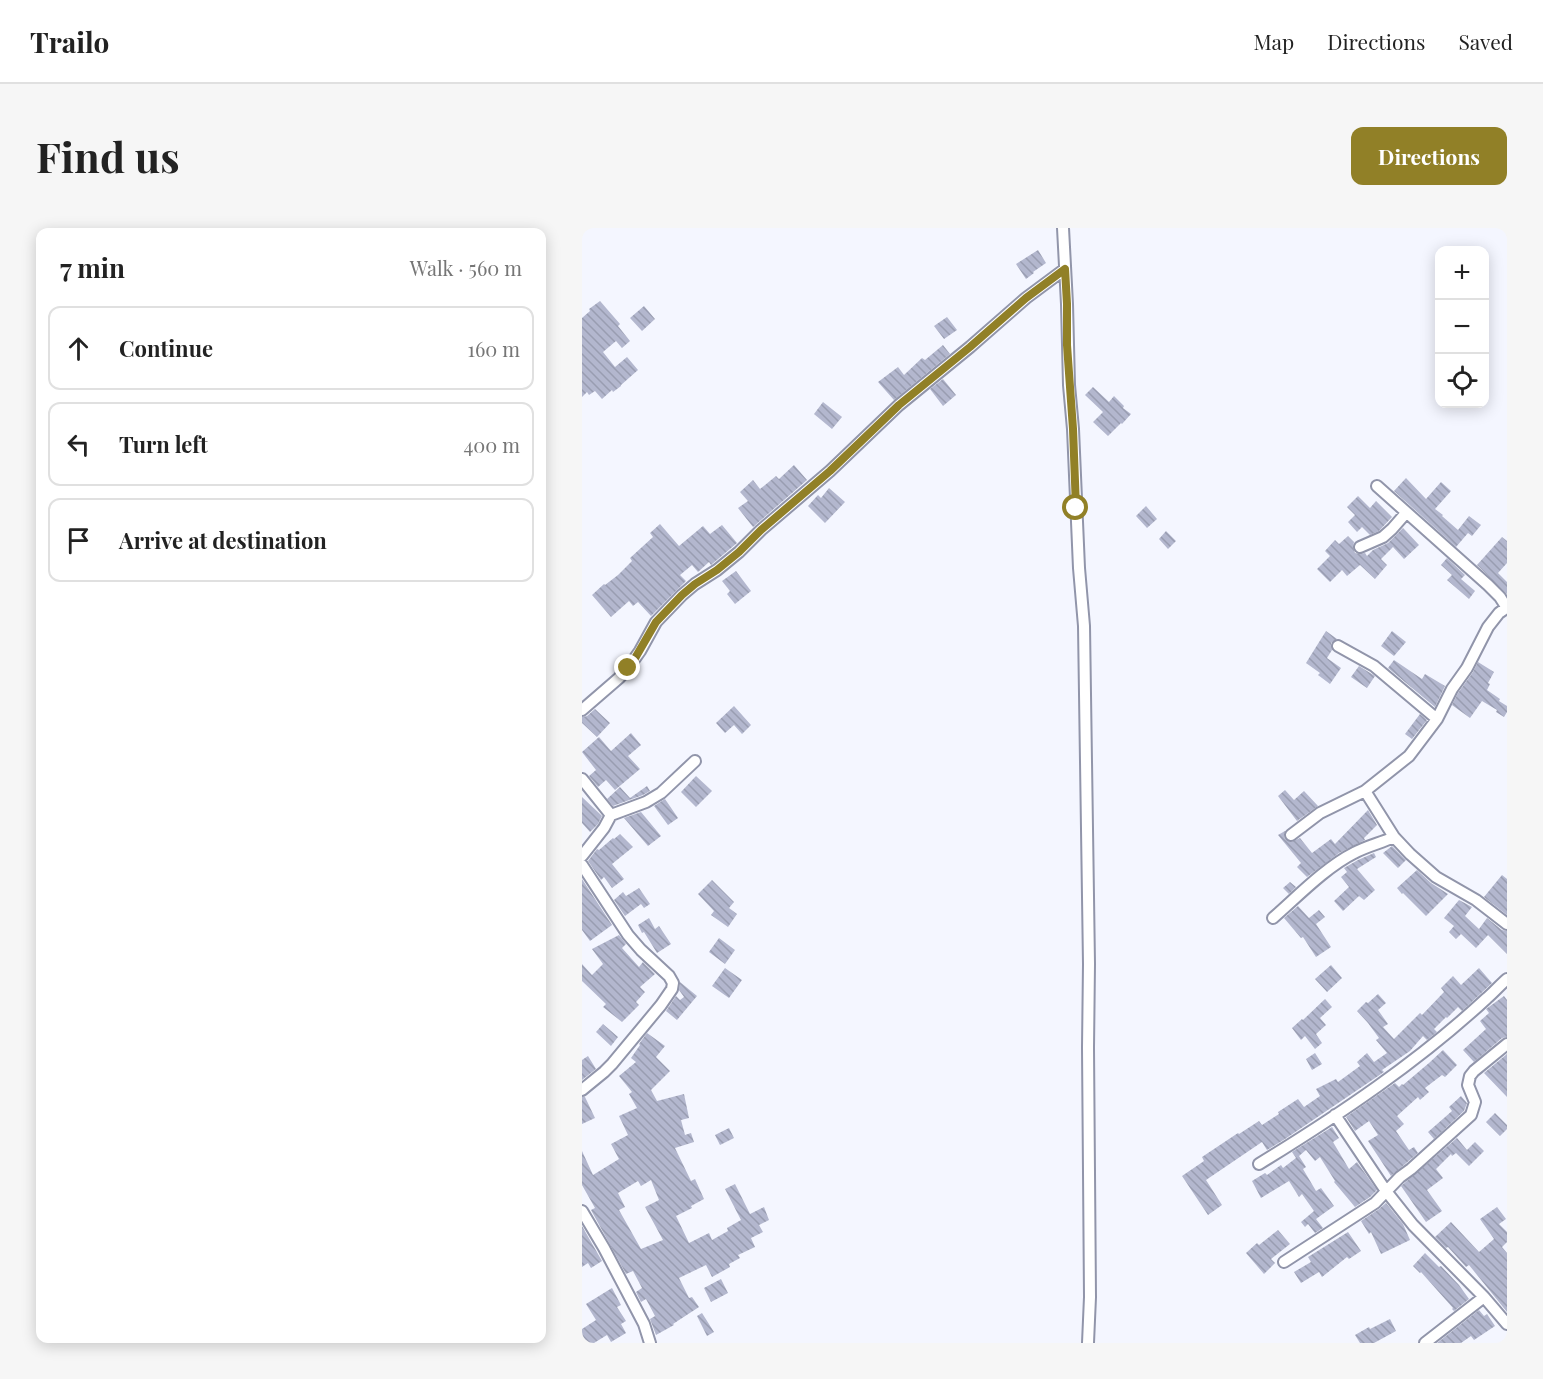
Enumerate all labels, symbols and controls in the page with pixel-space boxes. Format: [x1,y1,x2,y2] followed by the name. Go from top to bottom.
[30,23,109,60] text: Trailo
[1253,27,1294,55] text: Map
[1327,27,1425,55] text: Directions
[1458,27,1513,55] text: Saved
[1351,127,1507,185] button: Directions
[36,128,180,184] text: Find us
[1435,246,1489,408] map controls
[1435,246,1489,300] button: +
[60,250,125,285] text: 7 min
[410,254,522,281] text: Walk · 560 m
[1435,300,1489,354] button: −
[62,332,95,365] icon: ahead
[119,333,213,363] text: Continue
[468,335,520,362] text: 160 m
[1435,354,1489,408] button: locate
[62,428,95,461] icon: left
[119,429,208,459] text: Turn left
[463,431,520,458] text: 400 m
[1062,494,1088,520] route start
[62,524,95,557] icon: arrive
[119,525,327,555] text: Arrive at destination
[614,654,640,680] route end

